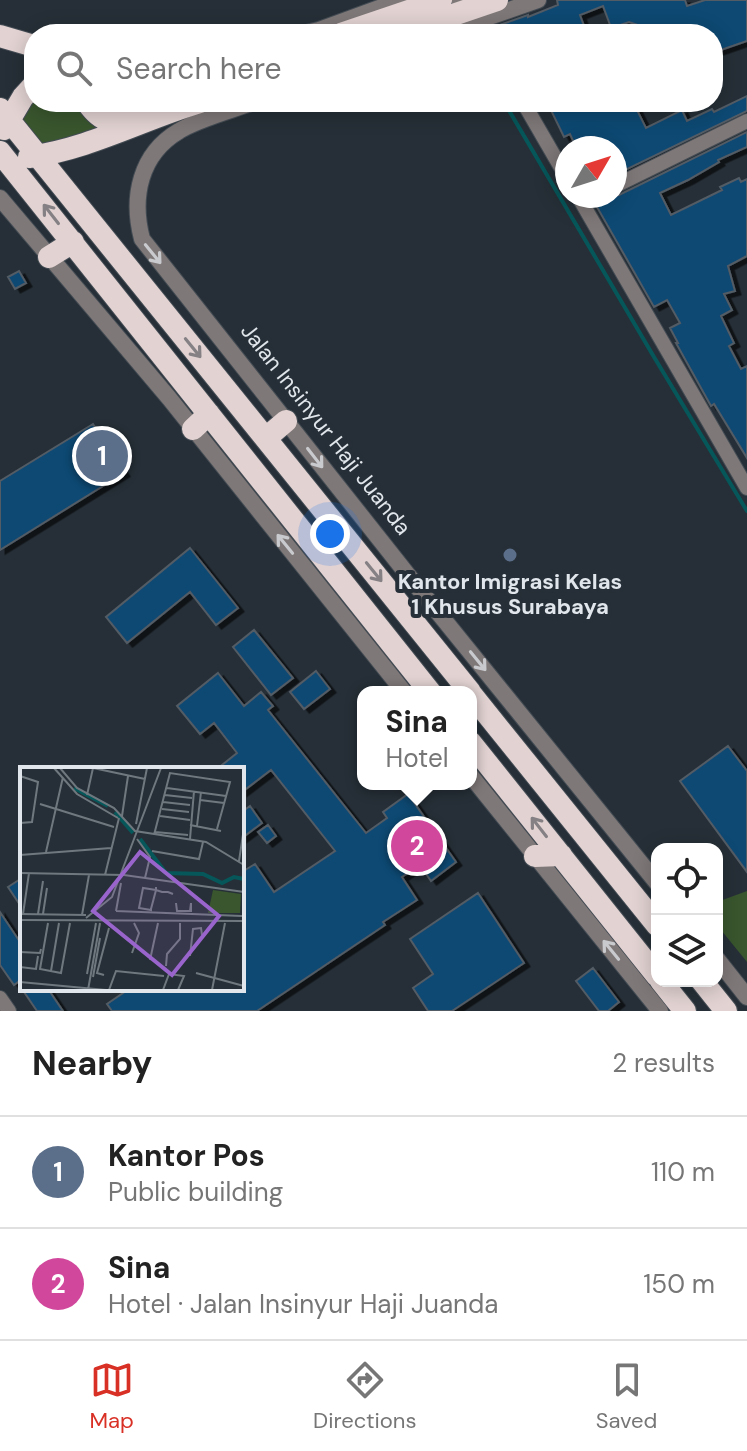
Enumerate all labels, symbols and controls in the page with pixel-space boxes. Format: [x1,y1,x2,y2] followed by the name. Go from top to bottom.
[24,24,723,112] search box
[52,46,96,90] icon: search
[116,49,282,88] text: Search here
[555,136,627,208] north arrow
[42,204,60,225] one-way arrow
[145,243,162,264] one-way arrow
[234,317,418,541] street label: Jalan Insinyur Haji Juanda
[184,337,202,358] one-way arrow
[76,426,128,486] pin: 1
[307,447,324,468] one-way arrow
[310,514,350,554] your location
[276,534,294,555] one-way arrow
[501,546,519,564] marker: Kantor Imigrasi Kelas 1 Khusus Surabaya
[365,561,382,582] one-way arrow
[398,567,622,621] place label: Kantor Imigrasi Kelas 1 Khusus Surabaya
[469,650,486,671] one-way arrow
[357,686,477,790] popup
[386,702,448,741] text: Sina
[386,741,449,775] text: Hotel
[20,767,244,991] inset map
[391,816,443,876] pin: 2
[530,817,548,838] one-way arrow
[651,843,723,987] map controls
[651,843,723,915] button: locate
[651,915,723,987] button: layers
[602,940,620,961] one-way arrow
[32,1041,152,1086] text: Nearby
[612,1046,715,1080] text: 2 results
[108,1136,265,1175] text: Kantor Pos
[53,1155,63,1189] text: 1
[651,1155,715,1189] text: 110 m
[108,1175,283,1209] text: Public building
[108,1248,170,1287] text: Sina
[50,1267,66,1301] text: 2
[643,1267,715,1301] text: 150 m
[108,1287,498,1321] text: Hotel · Jalan Insinyur Haji Juanda
[90,1358,134,1435] tab: Map
[313,1358,417,1435] tab: Directions
[596,1358,657,1435] tab: Saved

